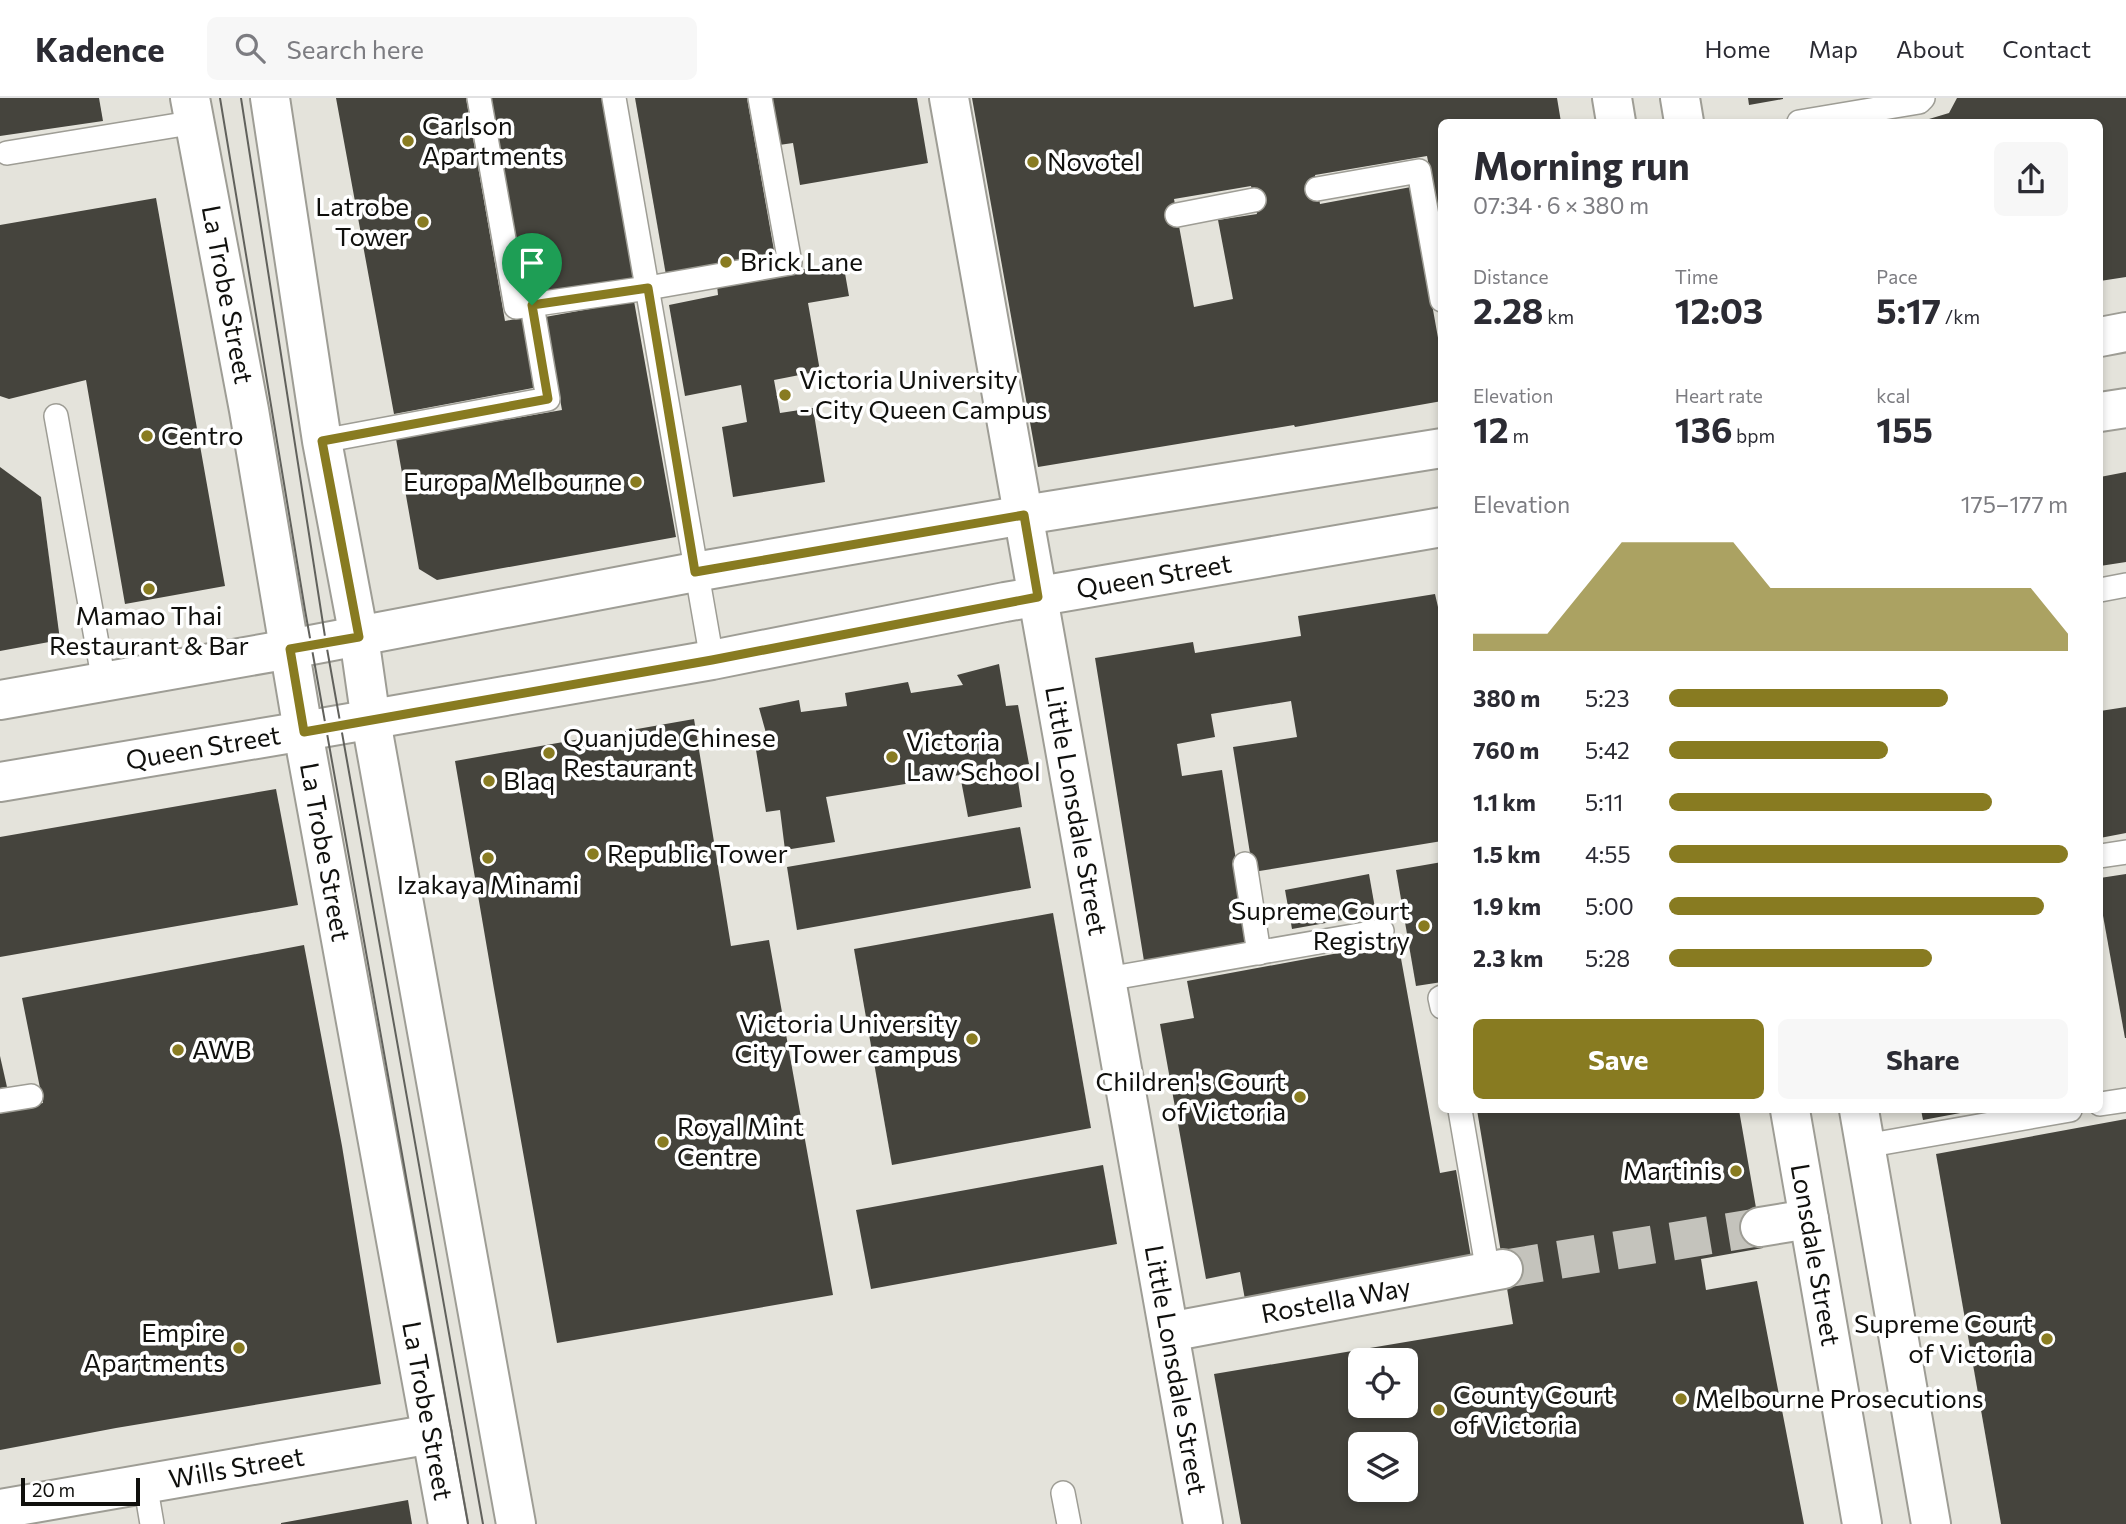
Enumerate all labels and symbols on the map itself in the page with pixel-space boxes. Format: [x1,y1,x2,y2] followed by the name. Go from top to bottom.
[422,109,564,170] place label: Carlson Apartments
[400,133,416,149] marker: Carlson Apartments
[1047,145,1141,176] place label: Novotel
[1025,154,1041,170] marker: Novotel
[315,190,409,251] place label: Latrobe Tower
[197,202,261,386] street label: La Trobe Street
[415,214,431,230] marker: Latrobe Tower
[502,233,562,305] pin
[740,245,863,276] place label: Brick Lane
[718,254,734,270] marker: Brick Lane
[799,363,1047,424] place label: Victoria University - City Queen Campus
[777,387,793,403] marker: Victoria University - City Queen Campus
[161,419,244,450] place label: Centro
[139,428,155,444] marker: Centro
[403,465,622,496] place label: Europa Melbourne
[628,474,644,490] marker: Europa Melbourne
[1074,546,1234,603] street label: Queen Street
[141,581,157,597] marker: Mamao Thai Restaurant & Bar
[49,599,249,660] place label: Mamao Thai Restaurant & Bar
[1040,683,1115,938] street label: Little Lonsdale Street
[123,718,283,775] street label: Queen Street
[563,721,776,782] place label: Quanjude Chinese Restaurant
[906,725,1041,786] place label: Victoria Law School
[541,745,557,761] marker: Quanjude Chinese Restaurant
[884,749,900,765] marker: Victoria Law School
[295,760,358,944] street label: La Trobe Street
[503,764,555,795] place label: Blaq
[481,773,497,789] marker: Blaq
[607,837,788,868] place label: Republic Tower
[585,846,601,862] marker: Republic Tower
[480,850,496,866] marker: Izakaya Minami
[397,868,579,899] place label: Izakaya Minami
[1231,894,1410,955] place label: Supreme Court Registry
[1416,918,1432,934] marker: Supreme Court Registry
[734,1007,958,1068] place label: Victoria University City Tower campus
[964,1031,980,1047] marker: Victoria University City Tower campus
[192,1033,251,1064] place label: AWB
[170,1042,186,1058] marker: AWB
[1095,1065,1286,1126] place label: Children's Court of Victoria
[1292,1089,1308,1105] marker: Children's Court of Victoria
[677,1110,804,1171] place label: Royal Mint Centre
[655,1134,671,1150] marker: Royal Mint Centre
[1623,1154,1722,1185] place label: Martinis
[1786,1161,1848,1348] street label: Lonsdale Street
[1728,1163,1744,1179] marker: Martinis
[1140,1243,1214,1497] street label: Little Lonsdale Street
[1258,1270,1413,1328] street label: Rostella Way
[1854,1307,2033,1368] place label: Supreme Court of Victoria
[83,1316,225,1377] place label: Empire Apartments
[397,1319,460,1502] street label: La Trobe Street
[2039,1331,2055,1347] marker: Supreme Court of Victoria
[231,1340,247,1356] marker: Empire Apartments
[1453,1378,1614,1439] place label: County Court of Victoria
[1695,1382,1984,1413] place label: Melbourne Prosecutions
[1673,1391,1689,1407] marker: Melbourne Prosecutions
[1431,1402,1447,1418] marker: County Court of Victoria
[166,1439,306,1493] street label: Wills Street
[21,1475,140,1507] scale bar

